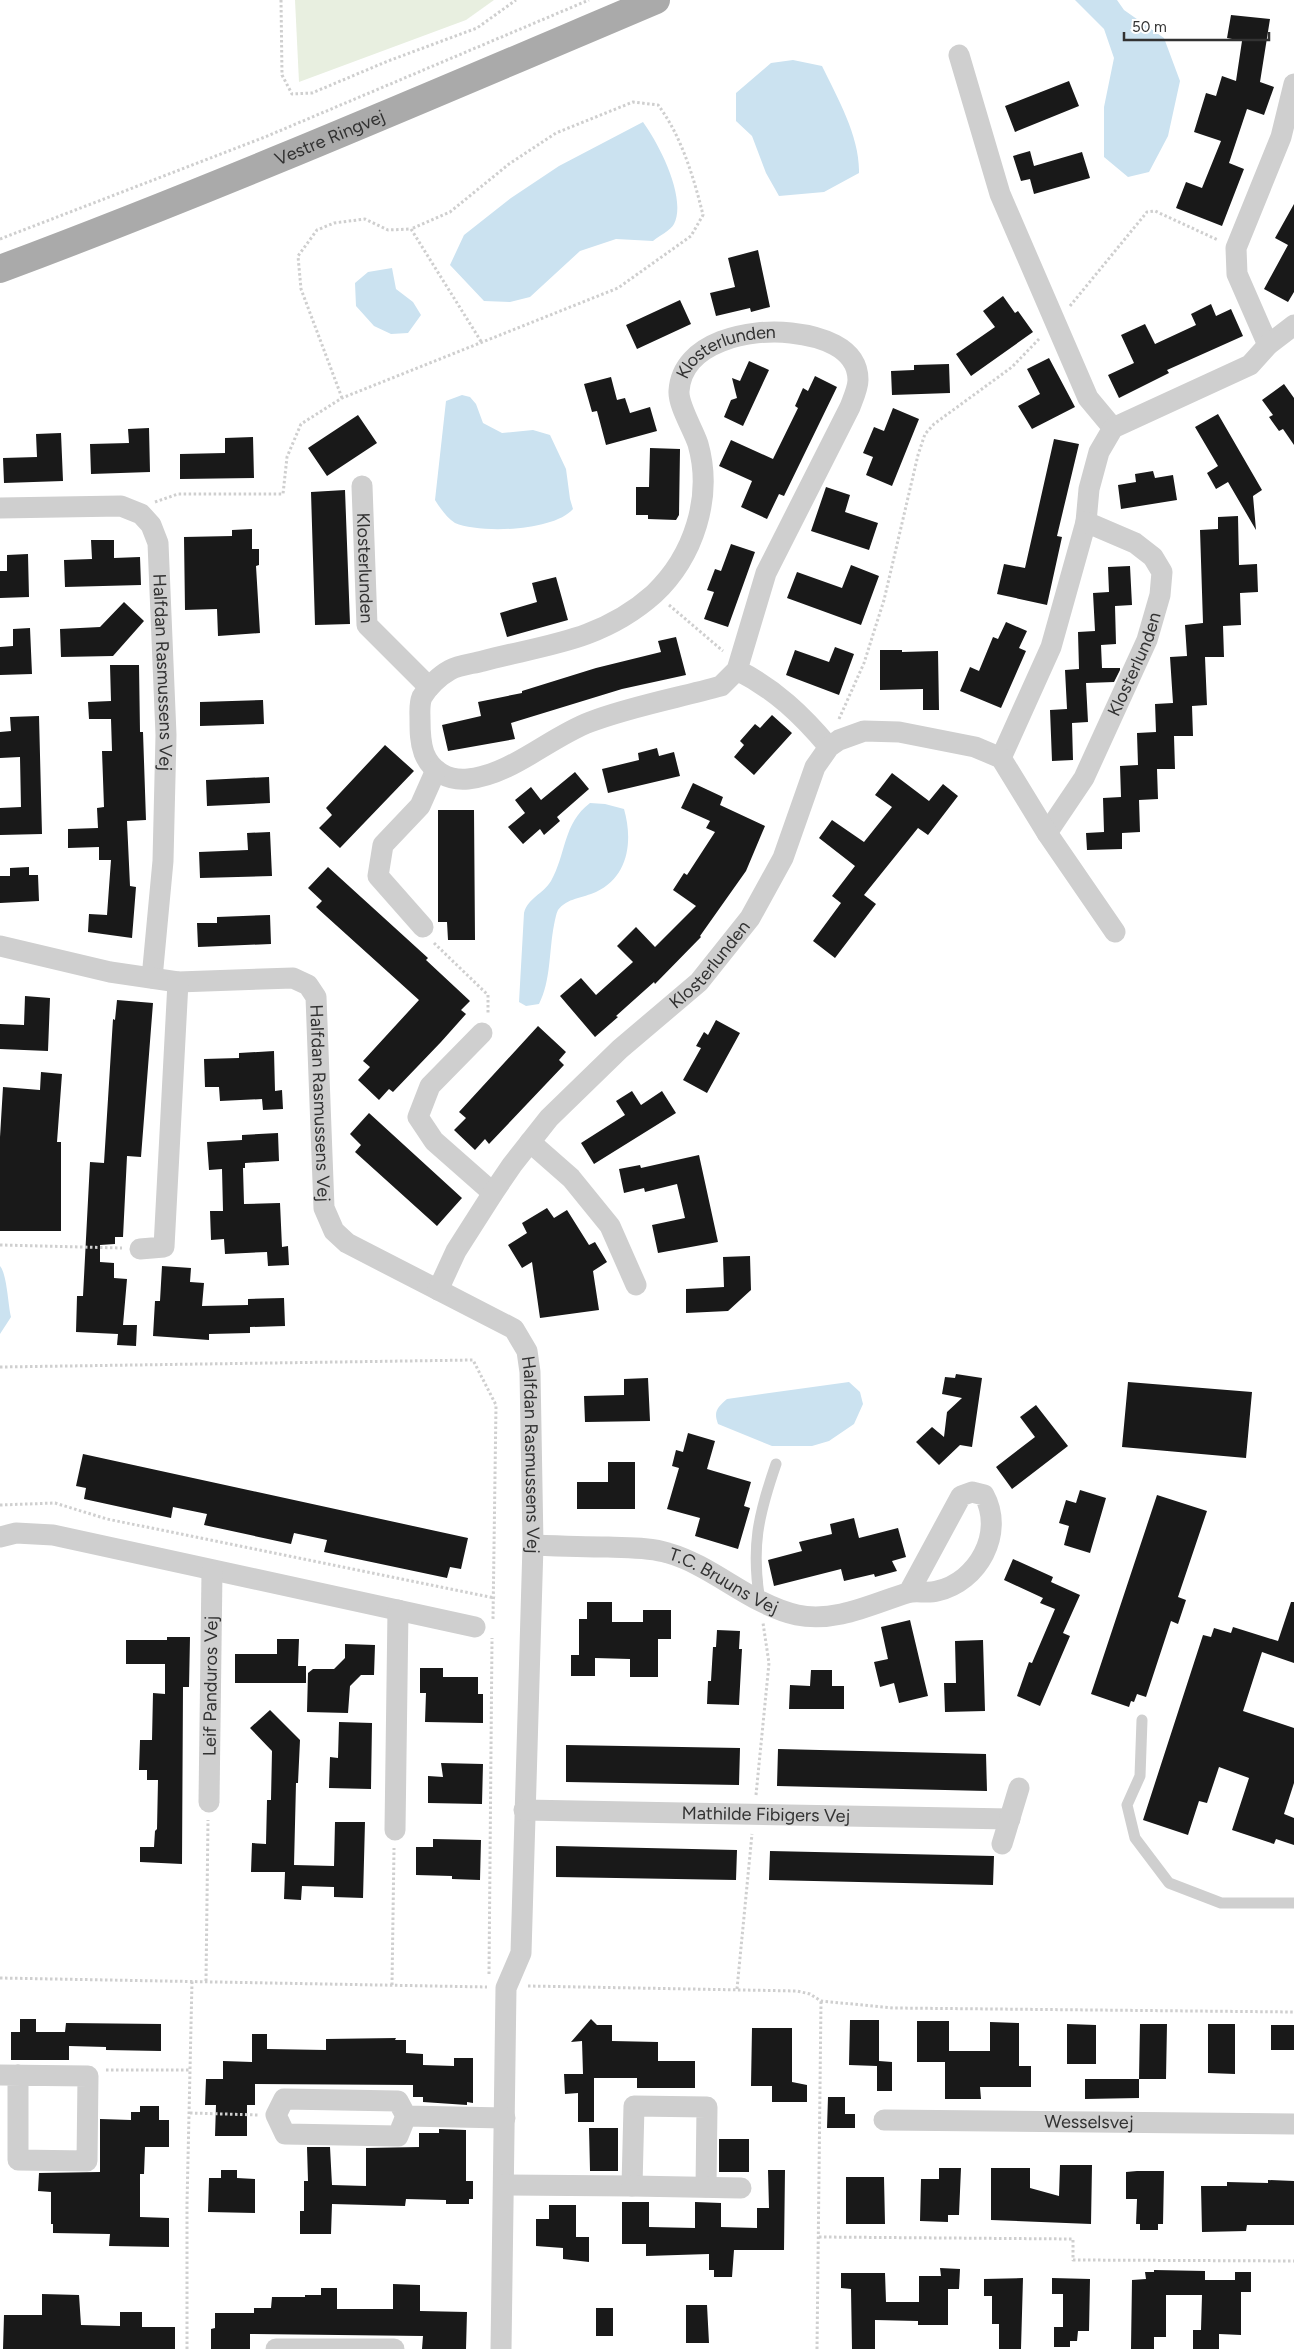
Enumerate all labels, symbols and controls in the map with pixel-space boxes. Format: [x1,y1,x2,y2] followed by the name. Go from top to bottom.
[1124,10,1269,42] scale bar
[1132,18,1167,36] text: 50 m
[272,105,388,170] street label: Vestre Ringvej
[671,321,776,382] street label: Klosterlunden
[352,512,378,624] street label: Klosterlunden
[148,573,177,771] street label: Halfdan Rasmussens Vej
[1103,610,1165,720] street label: Klosterlunden
[665,916,755,1013] street label: Klosterlunden
[305,1004,335,1202] street label: Halfdan Rasmussens Vej
[517,1354,544,1554] street label: Halfdan Rasmussens Vej
[666,1543,782,1619] street label: T.C. Bruuns Vej
[199,1616,222,1756] street label: Leif Panduros Vej
[681,1802,851,1827] street label: Mathilde Fibigers Vej
[1044,2111,1134,2133] street label: Wesselsvej

